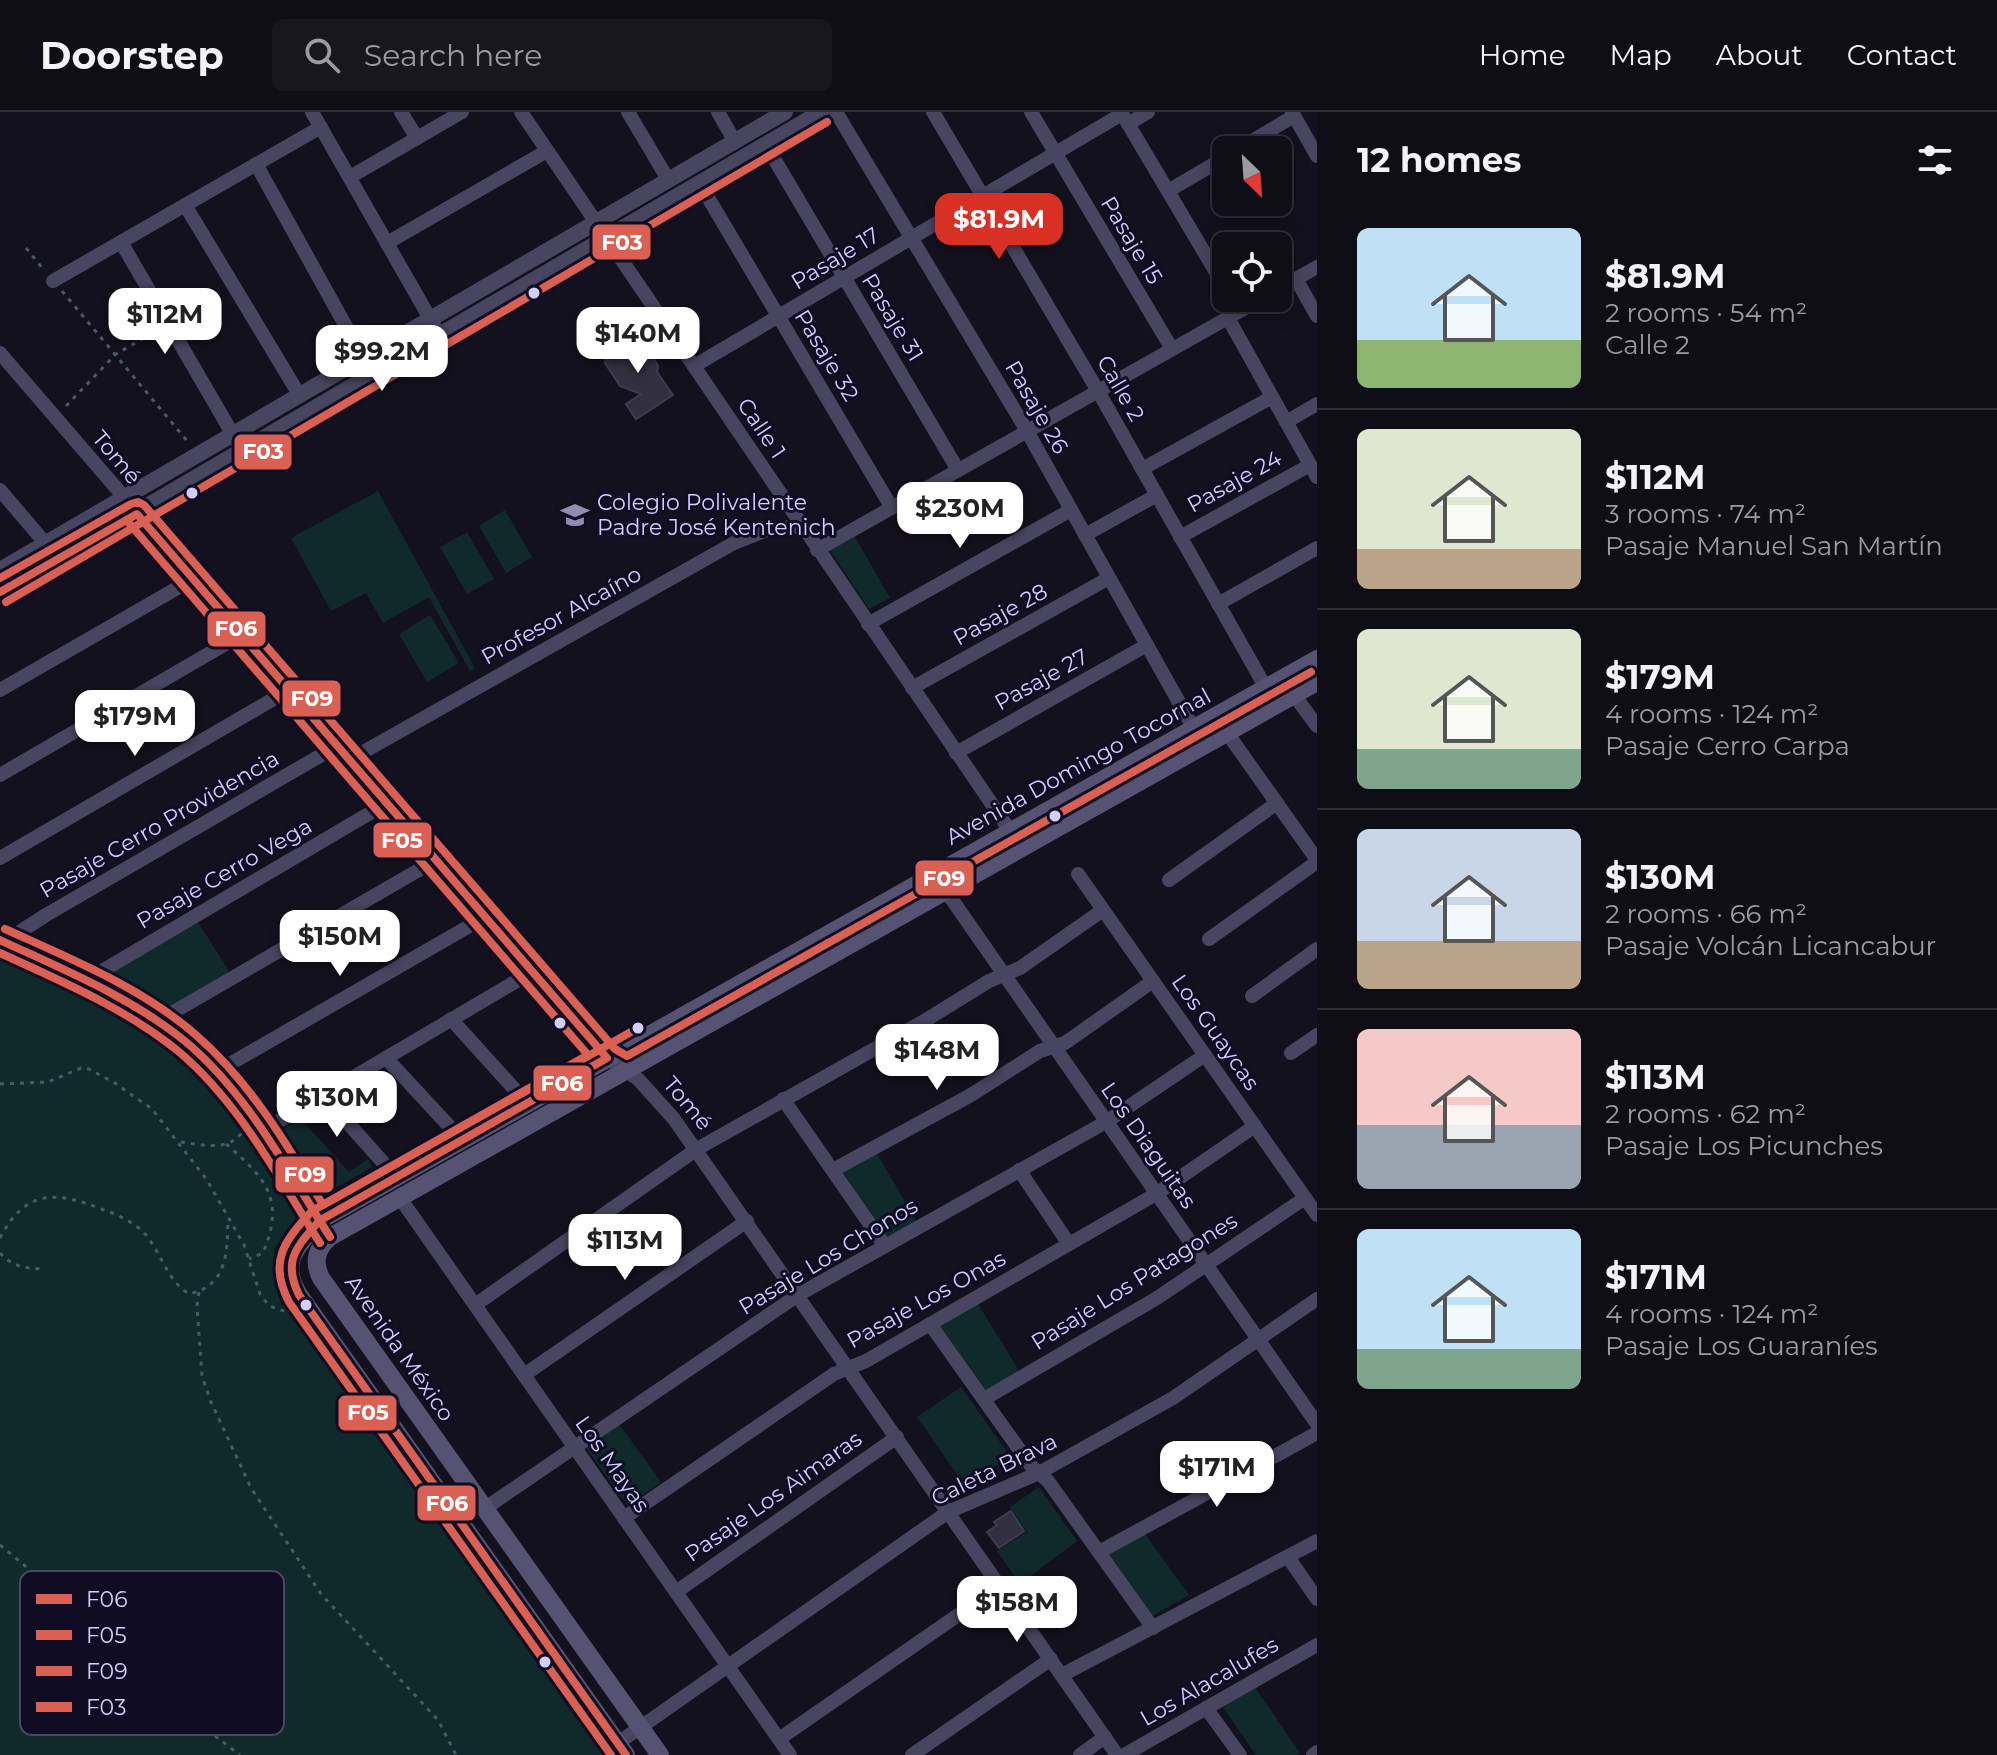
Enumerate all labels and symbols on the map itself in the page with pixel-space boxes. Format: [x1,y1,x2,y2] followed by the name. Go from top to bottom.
[1212,136,1292,216] north arrow
[1095,191,1168,289] street label: Pasaje 15
[934,193,1064,261] pin: $81.9M
[786,222,884,295] street label: Pasaje 17
[591,223,652,261] line badge: F03
[601,229,643,256] text: F03
[856,268,929,366] street label: Pasaje 31
[526,285,542,301] unlabelled marker
[109,288,221,356] pin: $112M
[789,305,864,406] street label: Pasaje 32
[582,307,694,375] pin: $140M
[317,325,447,393] pin: $99.2M
[1091,350,1150,426] street label: Calle 2
[999,356,1074,459] street label: Pasaje 26
[732,393,792,464] street label: Calle 1
[86,425,147,490] street label: Tomé
[233,433,293,471] line badge: F03
[242,438,284,465] text: F03
[1182,444,1287,518] street label: Pasaje 24
[904,482,1016,550] pin: $230M
[184,485,200,501] unlabelled marker
[597,489,836,541] place label: Colegio Polivalente Padre José Kentenich
[560,500,590,530] school or university icon: Colegio Polivalente Padre José Kentenich
[476,560,646,671] street label: Profesor Alcaíno
[948,577,1052,651] street label: Pasaje 28
[206,610,267,648] line badge: F06
[215,615,257,642] text: F06
[990,643,1093,716] street label: Pasaje 27
[281,679,342,718] line badge: F09
[941,682,1215,851] street label: Avenida Domingo Tocornal
[291,685,333,712] text: F09
[79,690,191,758] pin: $179M
[35,745,284,904] street label: Pasaje Cerro Providencia
[1047,808,1063,824] unlabelled marker
[132,812,317,935] street label: Pasaje Cerro Vega
[372,821,433,859] line badge: F05
[381,827,423,854] text: F05
[914,859,975,897] line badge: F09
[923,865,965,892] text: F09
[284,910,396,978] pin: $150M
[1166,969,1266,1096] street label: Los Guaycas
[552,1015,568,1031] unlabelled marker
[630,1020,646,1036] unlabelled marker
[881,1024,993,1092] pin: $148M
[532,1064,593,1102] line badge: F06
[541,1070,583,1097] text: F06
[281,1071,393,1139] pin: $130M
[657,1071,718,1136] street label: Tomé
[1095,1077,1202,1214] street label: Los Diaguitas
[274,1155,335,1194] line badge: F09
[284,1161,326,1188] text: F09
[734,1192,923,1321] street label: Pasaje Los Chonos
[1026,1207,1243,1356] street label: Pasaje Los Patagones
[569,1214,681,1282] pin: $113M
[842,1245,1011,1354] street label: Pasaje Los Onas
[339,1270,460,1427] street label: Avenida México
[298,1297,314,1313] unlabelled marker
[337,1394,398,1432] line badge: F05
[347,1399,389,1426] text: F05
[569,1411,656,1518] street label: Los Mayas
[680,1425,867,1568] street label: Pasaje Los Aimaras
[927,1427,1062,1512] street label: Caleta Brava
[1161,1441,1273,1509] pin: $171M
[416,1484,477,1522] line badge: F06
[426,1490,468,1517] text: F06
[20,1571,284,1735] legend
[961,1576,1073,1644] pin: $158M
[86,1586,128,1613] text: F06
[86,1622,127,1649] text: F05
[1135,1631,1283,1732] street label: Los Alacalufes
[537,1654,553,1670] unlabelled marker
[86,1658,128,1685] text: F09
[86,1694,126,1721] text: F03

